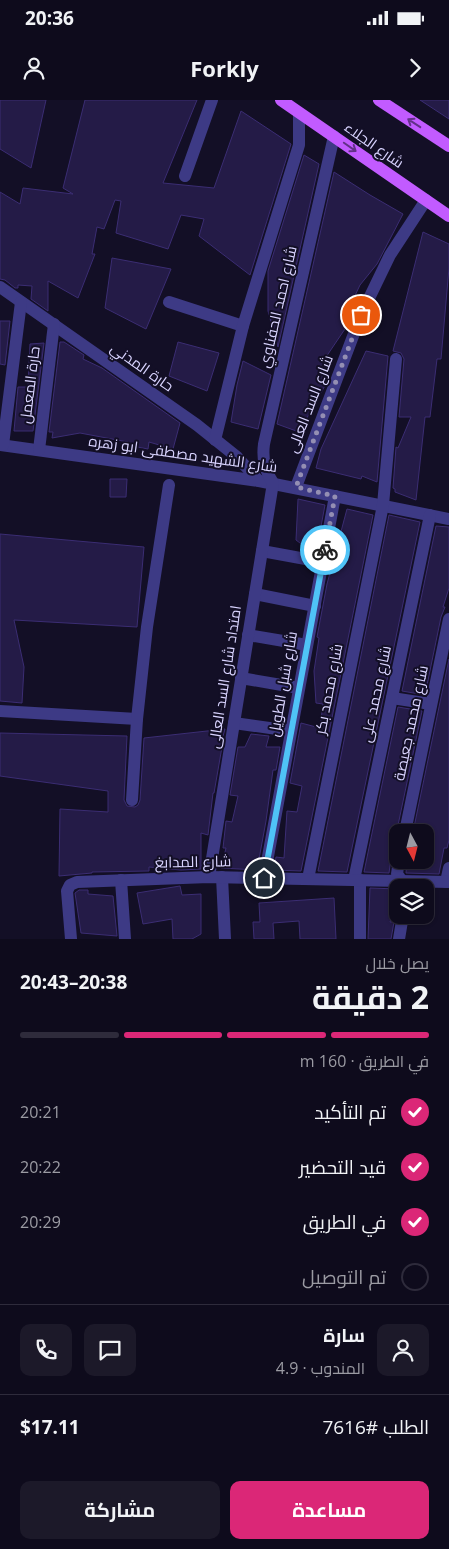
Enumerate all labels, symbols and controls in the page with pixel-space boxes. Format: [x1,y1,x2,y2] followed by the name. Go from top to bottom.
[25,5,74,31] text: 20:36
[190,53,259,83] text: Forkly
[20,54,48,82] icon: person
[401,54,429,82] icon: forward
[340,116,408,174] street label: شارع الجلاء
[407,118,421,128] one-way arrow
[343,142,357,153] one-way arrow
[253,244,304,370] street label: شارع احمد الحفناوي
[340,294,382,336] pin
[347,301,375,329] icon: bag
[105,337,178,398] street label: حارة المدني
[14,345,45,425] street label: حارة المعمل
[281,352,339,456] street label: شارع السد العالى
[87,430,279,478] street label: شارع الشهيد مصطفى ابو زهره
[300,525,350,575] courier
[311,536,339,564] icon: bike
[203,604,247,750] street label: امتداد شارع السد العالى
[263,630,303,738] street label: شارع شبل الطويل
[309,642,349,737] street label: شارع محمد بكر
[355,644,397,744] street label: شارع محمد على
[388,663,434,783] street label: شارع محمد جعيصة
[389,824,434,869] north arrow
[389,824,434,924] map controls
[154,850,232,874] street label: شارع المدابغ
[243,857,285,899] pin
[250,864,278,892] icon: home
[389,879,434,924] button: layers
[365,952,429,974] text: يصل خلال
[20,969,127,995] text: 20:38–20:43
[312,975,429,1018] text: 2 دقيقة
[300,1050,429,1072] text: في الطريق · 160 m
[401,1098,429,1126] icon: check
[314,1099,386,1125] text: تم التأكيد
[20,1101,61,1123] text: 20:21
[401,1153,429,1181] icon: check
[299,1154,386,1180] text: قيد التحضير
[20,1156,61,1178] text: 20:22
[401,1208,429,1236] icon: check
[303,1209,386,1235] text: في الطريق
[20,1211,61,1233] text: 20:29
[302,1264,386,1290] text: تم التوصيل
[323,1322,365,1348] text: سارة
[20,1324,72,1376] button: phone
[84,1324,136,1376] button: chat
[377,1324,429,1376] button: person
[276,1357,365,1379] text: المندوب · 4.9
[20,1414,80,1440] text: $17.11
[322,1414,429,1440] text: الطلب #7616
[20,1481,220,1539] button: مشاركة
[230,1481,429,1539] button: مساعدة

